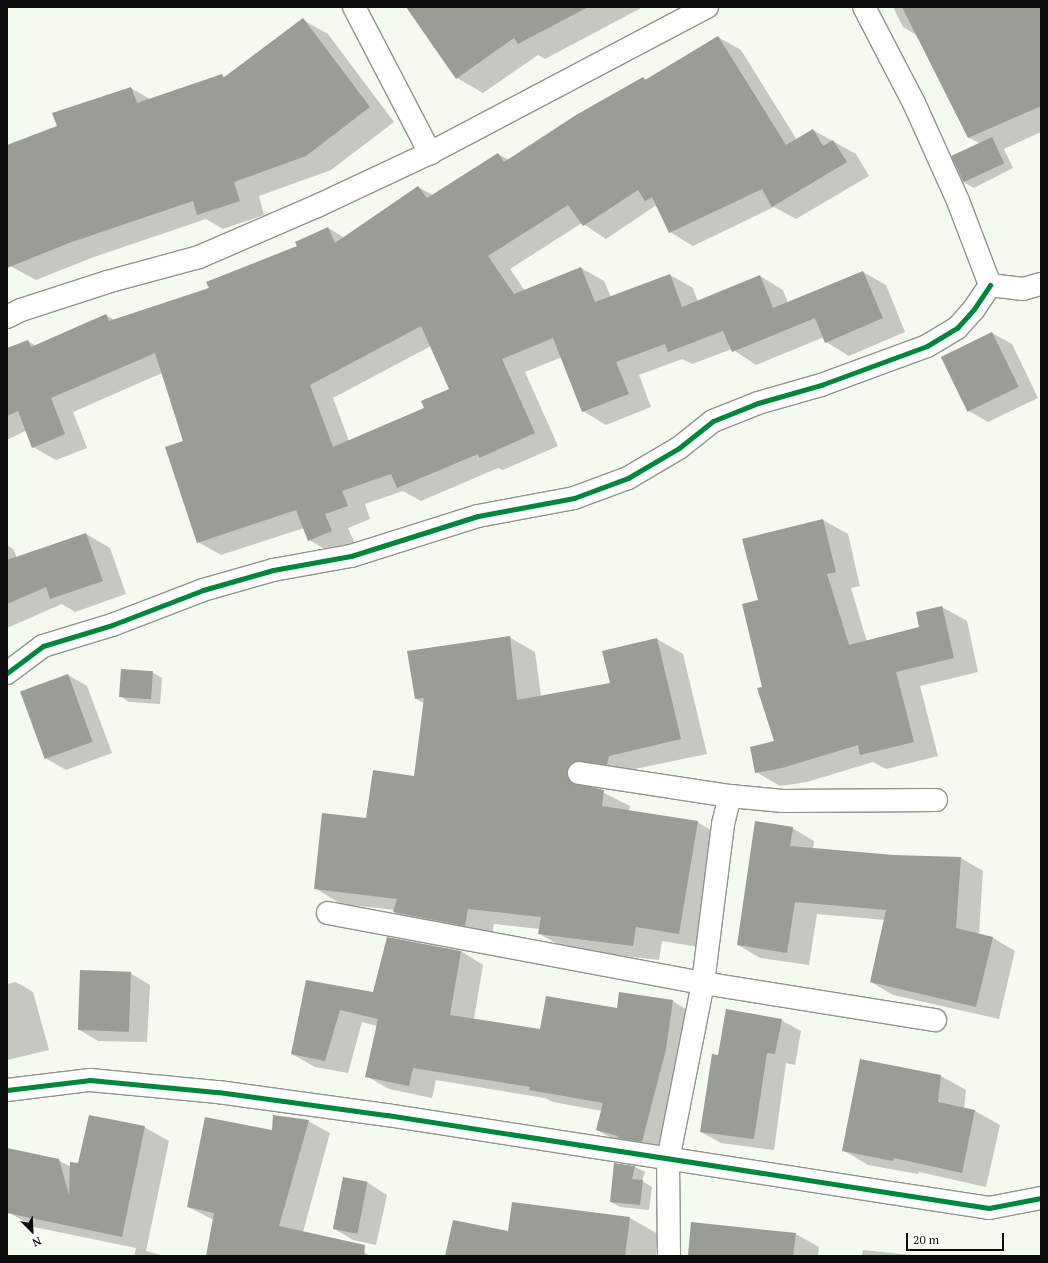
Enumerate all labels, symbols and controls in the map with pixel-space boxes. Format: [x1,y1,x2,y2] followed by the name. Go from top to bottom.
[12,1211,52,1251] north arrow
[908,1225,1006,1251] scale bar
[913,1232,939,1247] text: 20 m
[30,1234,44,1250] text: N

